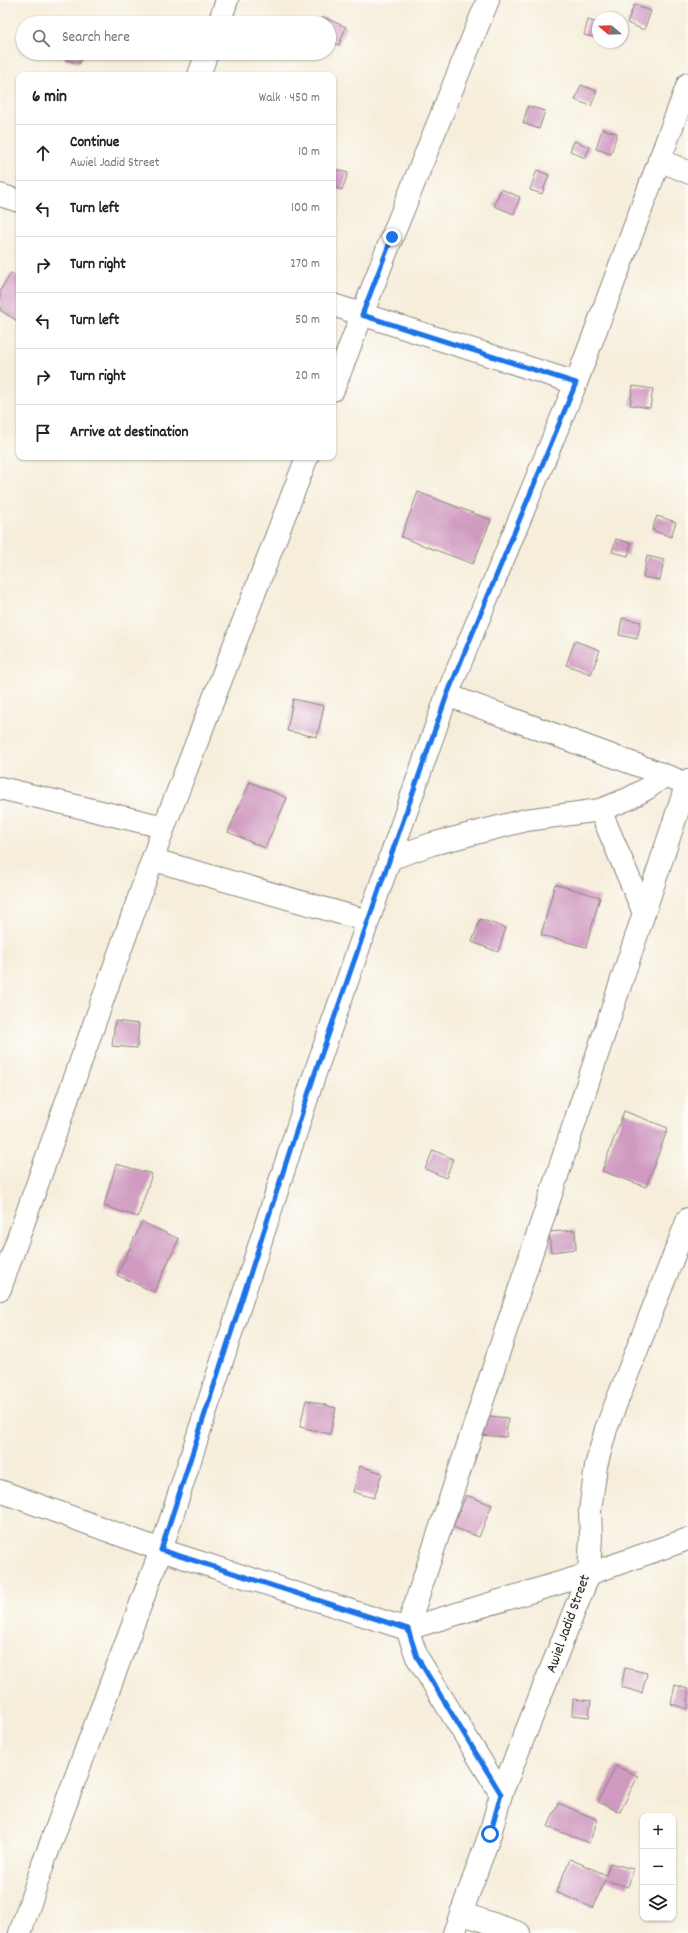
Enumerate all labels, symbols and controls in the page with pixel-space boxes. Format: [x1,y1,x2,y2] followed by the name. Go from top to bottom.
[592,12,628,48] north arrow
[16,16,336,60] search box
[30,27,52,49] icon: search
[62,27,130,49] text: Search here
[32,86,67,110] text: 6 min
[259,89,320,108] text: Walk · 450 m
[70,132,119,154] text: Continue
[32,142,54,164] icon: ahead
[298,143,320,162] text: 10 m
[70,154,160,173] text: Awiel Jadid Street
[32,198,54,220] icon: left
[70,198,119,220] text: Turn left
[291,199,320,218] text: 100 m
[383,228,401,246] route end
[32,254,54,276] icon: right
[70,254,126,276] text: Turn right
[290,255,320,274] text: 270 m
[32,310,54,332] icon: left
[70,310,119,332] text: Turn left
[295,311,320,330] text: 50 m
[32,366,54,388] icon: right
[70,366,126,388] text: Turn right
[295,367,320,386] text: 20 m
[32,422,54,444] icon: arrive
[70,422,188,444] text: Arrive at destination
[541,1571,597,1676] street label: Awiel Jadid Street
[640,1813,676,1921] map controls
[640,1813,676,1849] button: +
[481,1825,499,1843] route start
[640,1849,676,1885] button: −
[640,1885,676,1921] button: layers

